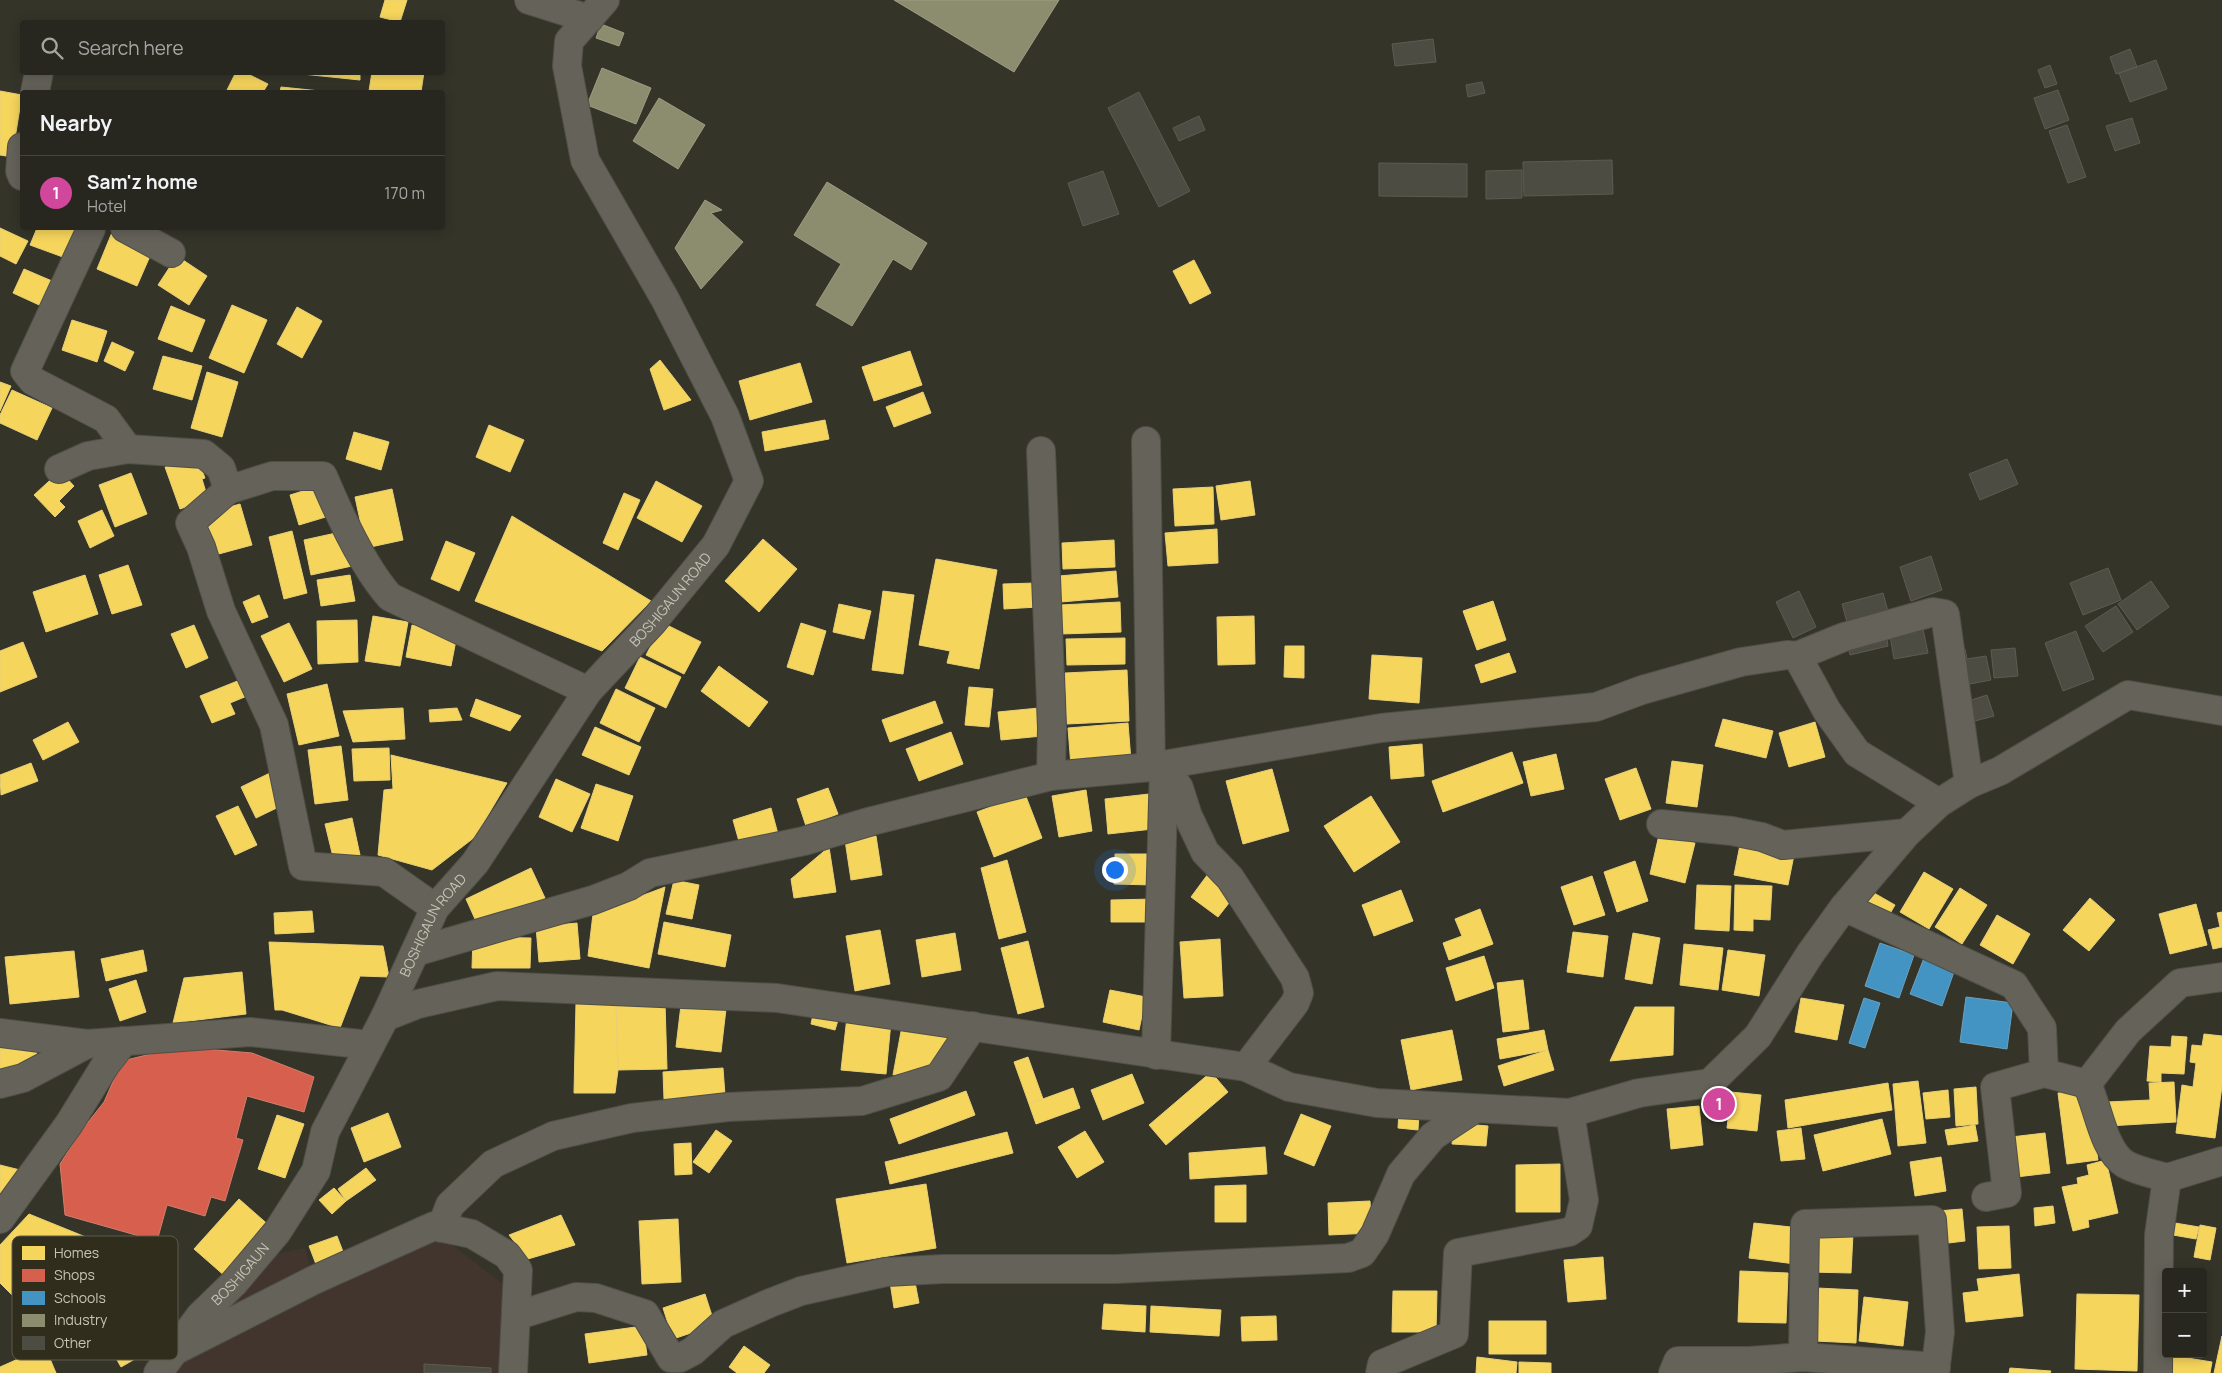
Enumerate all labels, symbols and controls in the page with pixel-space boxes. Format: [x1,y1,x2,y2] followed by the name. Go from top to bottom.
[20,20,445,75] search box
[38,34,66,62] icon: search
[78,35,184,61] text: Search here
[40,109,112,137] text: Nearby
[87,169,198,195] text: Sam'z home
[52,182,60,204] text: 1
[384,182,425,204] text: 170 m
[87,195,127,217] text: Hotel
[625,548,715,650] street label: BOSHIGAUN ROAD
[1102,857,1128,883] your location
[395,869,470,980] street label: BOSHIGAUN ROAD
[1703,1085,1735,1123] pin: 1
[12,1236,178,1360] legend
[207,1239,273,1309] street label: BOSHIGAUN
[54,1243,99,1262] text: Homes
[54,1265,95,1284] text: Shops
[2162,1268,2207,1358] map controls
[2162,1268,2207,1313] button: +
[54,1288,106,1307] text: Schools
[54,1310,108,1329] text: Industry
[2162,1313,2207,1358] button: −
[54,1333,91,1352] text: Other

